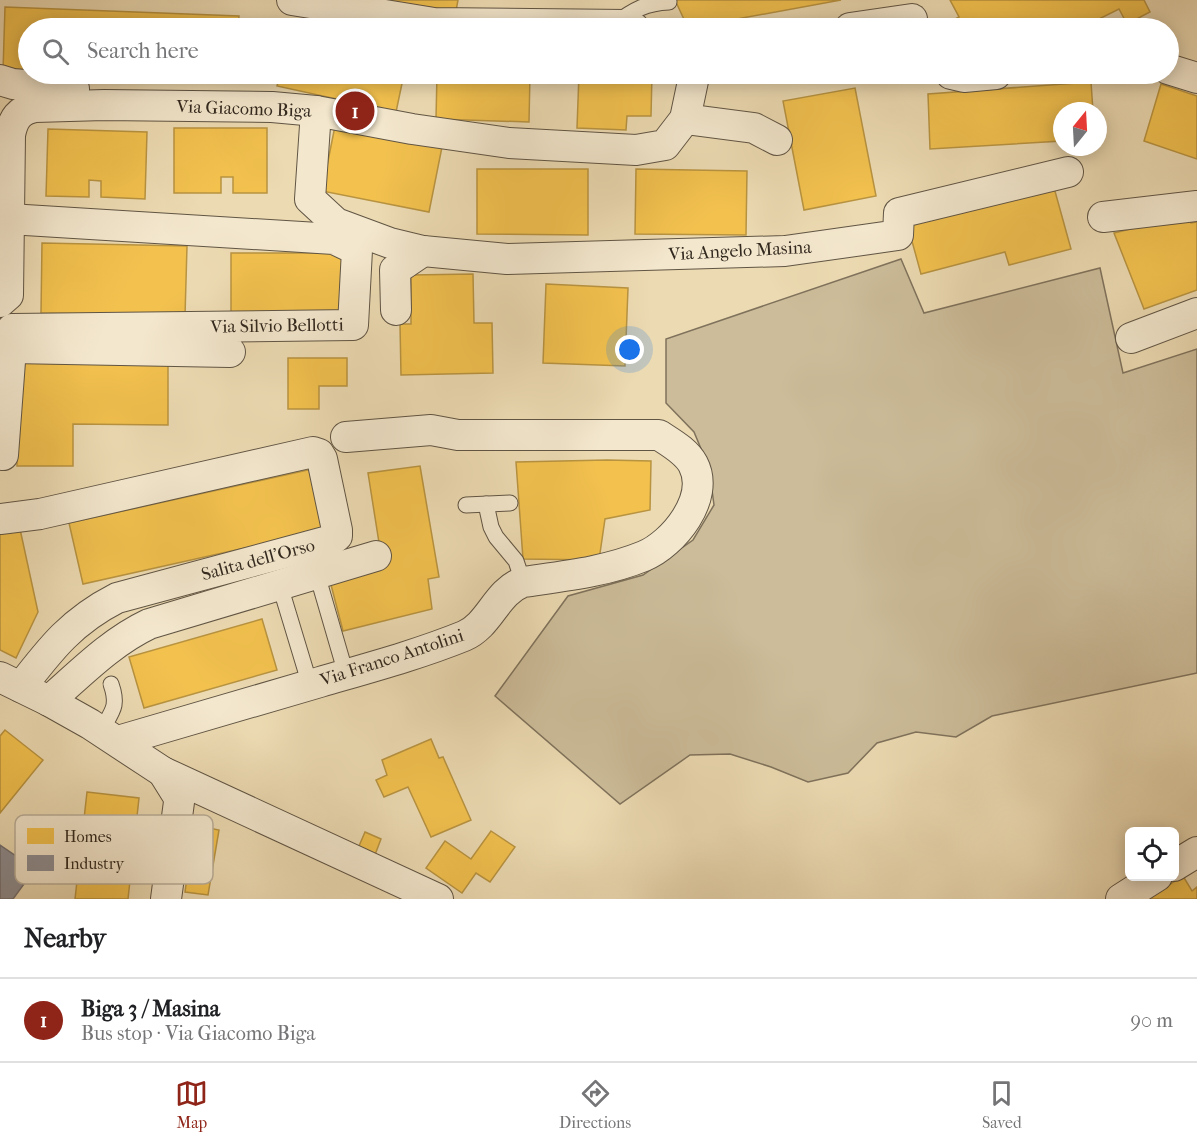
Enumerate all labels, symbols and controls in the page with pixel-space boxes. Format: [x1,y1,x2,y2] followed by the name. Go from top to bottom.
[18,18,1179,84] search box
[39,35,72,68] icon: search
[87,38,199,64] text: Search here
[336,88,374,134] pin: 1
[175,96,313,122] street label: Via Giacomo Biga
[1053,102,1107,156] north arrow
[667,237,813,265] street label: Via Angelo Masina
[209,314,344,338] street label: Via Silvio Bellotti
[615,335,644,364] your location
[199,535,317,585] street label: Salita dell'Orso
[317,625,467,691] street label: Via Franco Antolini
[15,815,213,884] legend
[64,827,112,846] text: Homes
[1125,827,1179,881] map controls
[1125,827,1179,881] button: locate
[64,854,125,873] text: Industry
[24,923,106,954] text: Nearby
[81,996,220,1022] text: Biga 3 / Masina
[40,1009,47,1032] text: 1
[1131,1009,1173,1032] text: 90 m
[81,1022,315,1045] text: Bus stop · Via Giacomo Biga
[175,1077,208,1132] tab: Map
[559,1077,631,1132] tab: Directions
[982,1077,1022,1132] tab: Saved

